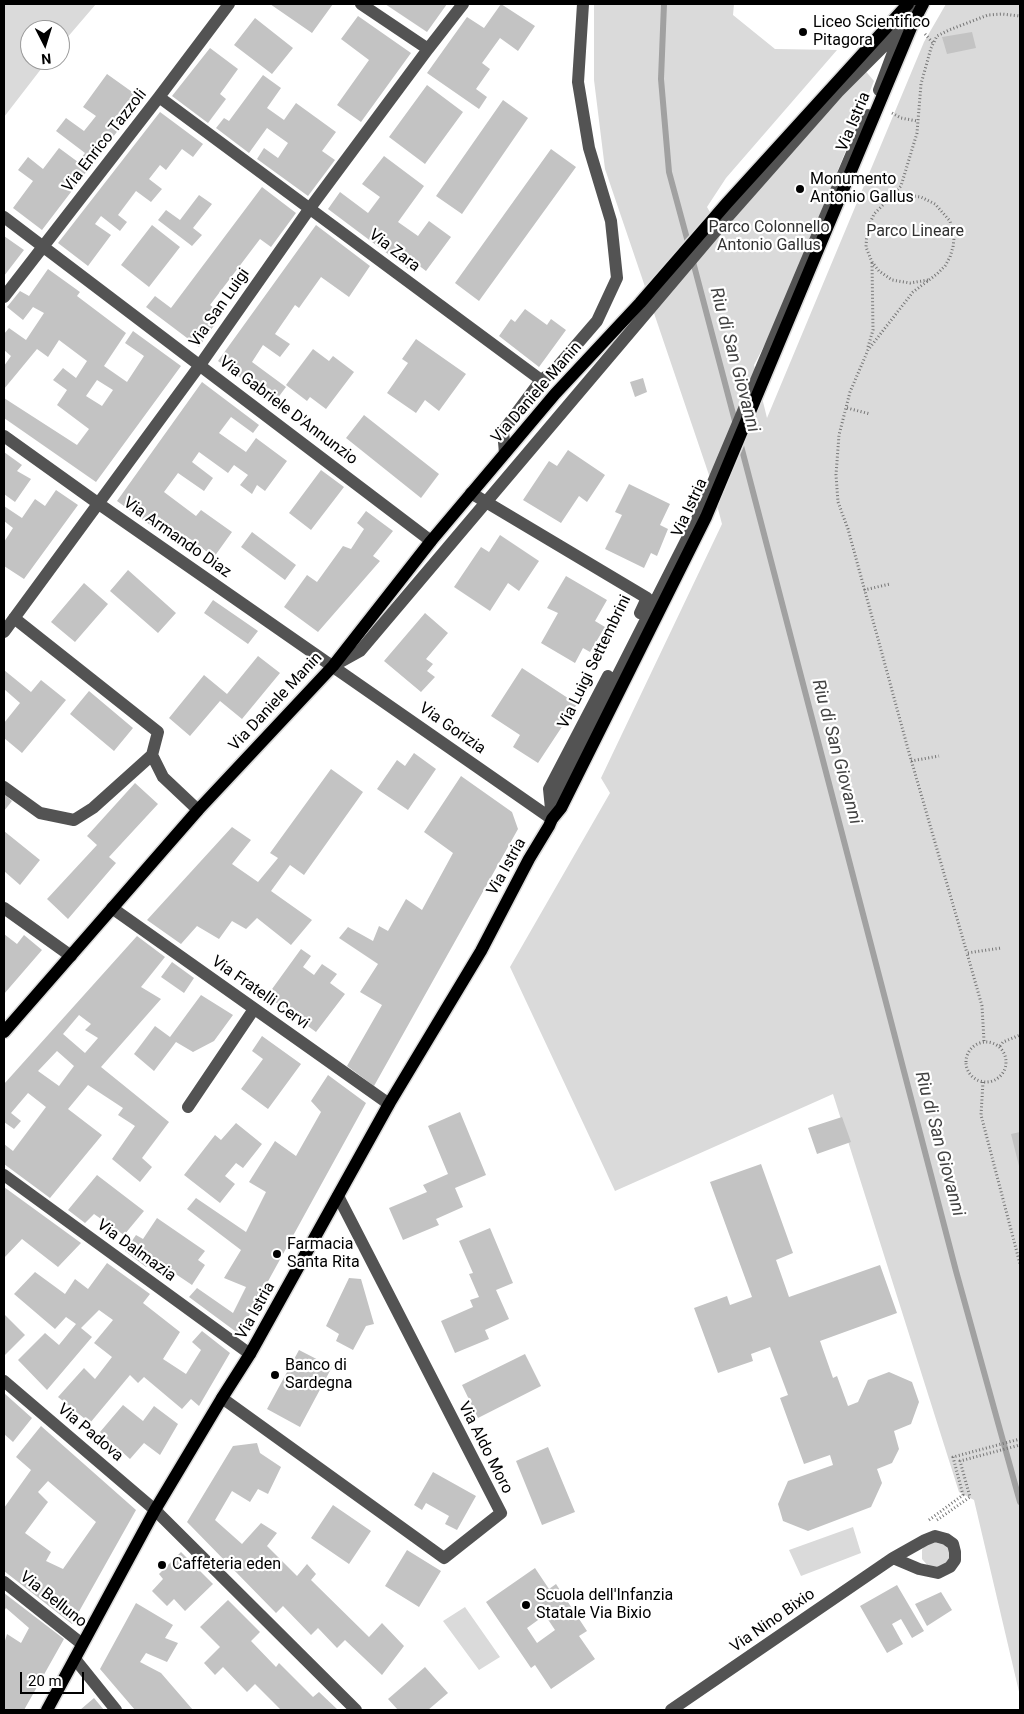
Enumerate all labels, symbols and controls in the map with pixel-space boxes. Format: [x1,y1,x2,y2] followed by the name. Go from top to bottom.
[813,13,930,51] place label: Liceo Scientifico Pitagora
[20,20,70,70] north arrow
[797,26,809,38] marker: Liceo Scientifico Pitagora
[41,51,52,67] text: N
[59,86,151,196] street label: Via Enrico Tazzoli
[833,89,875,155] street label: Via Istria
[810,170,914,208] place label: Monumento Antonio Gallus
[794,183,806,195] marker: Monumento Antonio Gallus
[708,218,830,256] park label: Parco Colonnello Antonio Gallus
[866,222,964,242] park label: Parco Lineare
[365,226,423,276] street label: Via Zara
[186,265,254,351] street label: Via San Luigi
[704,285,764,435] water label: Riu di San Giovanni
[488,338,586,448] street label: Via Daniele Manin
[215,353,361,469] street label: Via Gabriele D'Annunzio
[668,476,712,540] street label: Via Istria
[119,494,235,582] street label: Via Armando Diaz
[554,592,636,732] street label: Via Luigi Settembrini
[225,649,327,755] street label: Via Daniele Manin
[806,677,866,827] water label: Riu di San Giovanni
[415,699,489,759] street label: Via Gorizia
[483,835,531,899] street label: Via Istria
[208,952,312,1034] street label: Via Fratelli Cervi
[909,1069,969,1219] water label: Riu di San Giovanni
[93,1216,179,1286] street label: Via Dalmazia
[287,1235,360,1273] place label: Farmacia Santa Rita
[271,1248,283,1260] marker: Farmacia Santa Rita
[232,1279,280,1343] street label: Via Istria
[285,1356,353,1394] place label: Banco di Sardegna
[269,1369,281,1381] marker: Banco di Sardegna
[454,1399,516,1497] street label: Via Aldo Moro
[53,1400,127,1466] street label: Via Padova
[172,1555,281,1575] place label: Caffeteria eden
[156,1559,168,1571] marker: Caffeteria eden
[16,1568,90,1632] street label: Via Belluno
[727,1585,819,1657] street label: Via Nino Bixio
[536,1586,673,1624] place label: Scuola dell'Infanzia Statale Via Bixio
[520,1599,532,1611] marker: Scuola dell'Infanzia Statale Via Bixio
[22,1662,86,1694] scale bar
[28,1672,62,1690] text: 20 m

